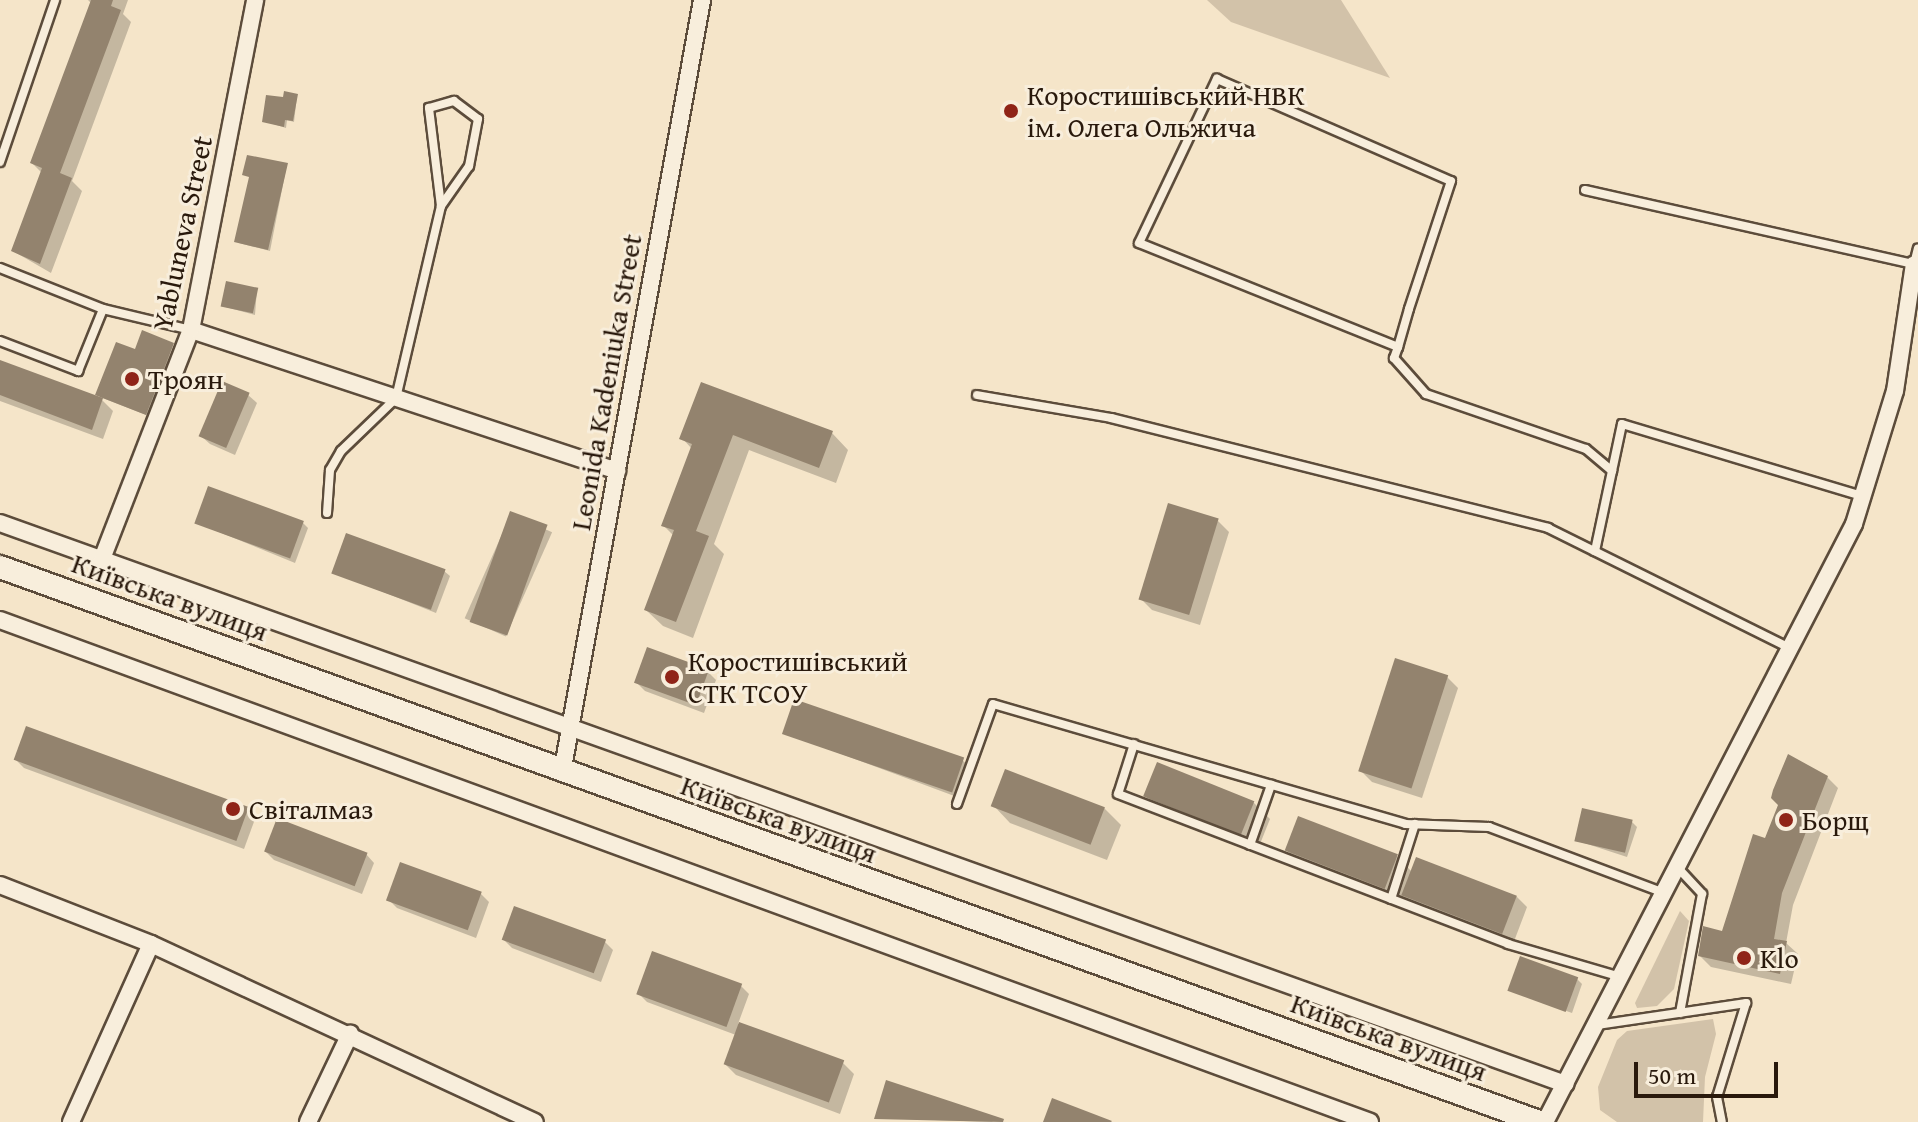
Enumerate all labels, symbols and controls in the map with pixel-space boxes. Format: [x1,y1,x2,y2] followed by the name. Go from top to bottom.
[1027,78,1305,144] place label: Коростишівський НВК ім. Олега Ольжича
[1002,102,1020,120] marker: Коростишівський НВК ім. Олега Ольжича
[145,132,219,334] street label: Yabluneva Street
[563,231,649,533] street label: Leonida Kadeniuka Street
[148,362,224,396] place label: Троян
[123,370,141,388] marker: Троян
[68,546,272,648] street label: Київська вулиця
[688,644,908,710] place label: Коростишівський СТК ТСОУ
[663,668,681,686] marker: Коростишівський СТК ТСОУ
[677,768,881,870] street label: Київська вулиця
[249,792,373,826] place label: Світалмаз
[224,800,242,818] marker: Світалмаз
[1802,803,1869,837] place label: Борщ
[1777,811,1795,829] marker: Борщ
[1760,941,1799,975] place label: Klo
[1735,949,1753,967] marker: Klo
[1287,986,1491,1088] street label: Київська вулиця
[1638,1046,1782,1096] scale bar
[1648,1058,1696,1093] text: 50 m

